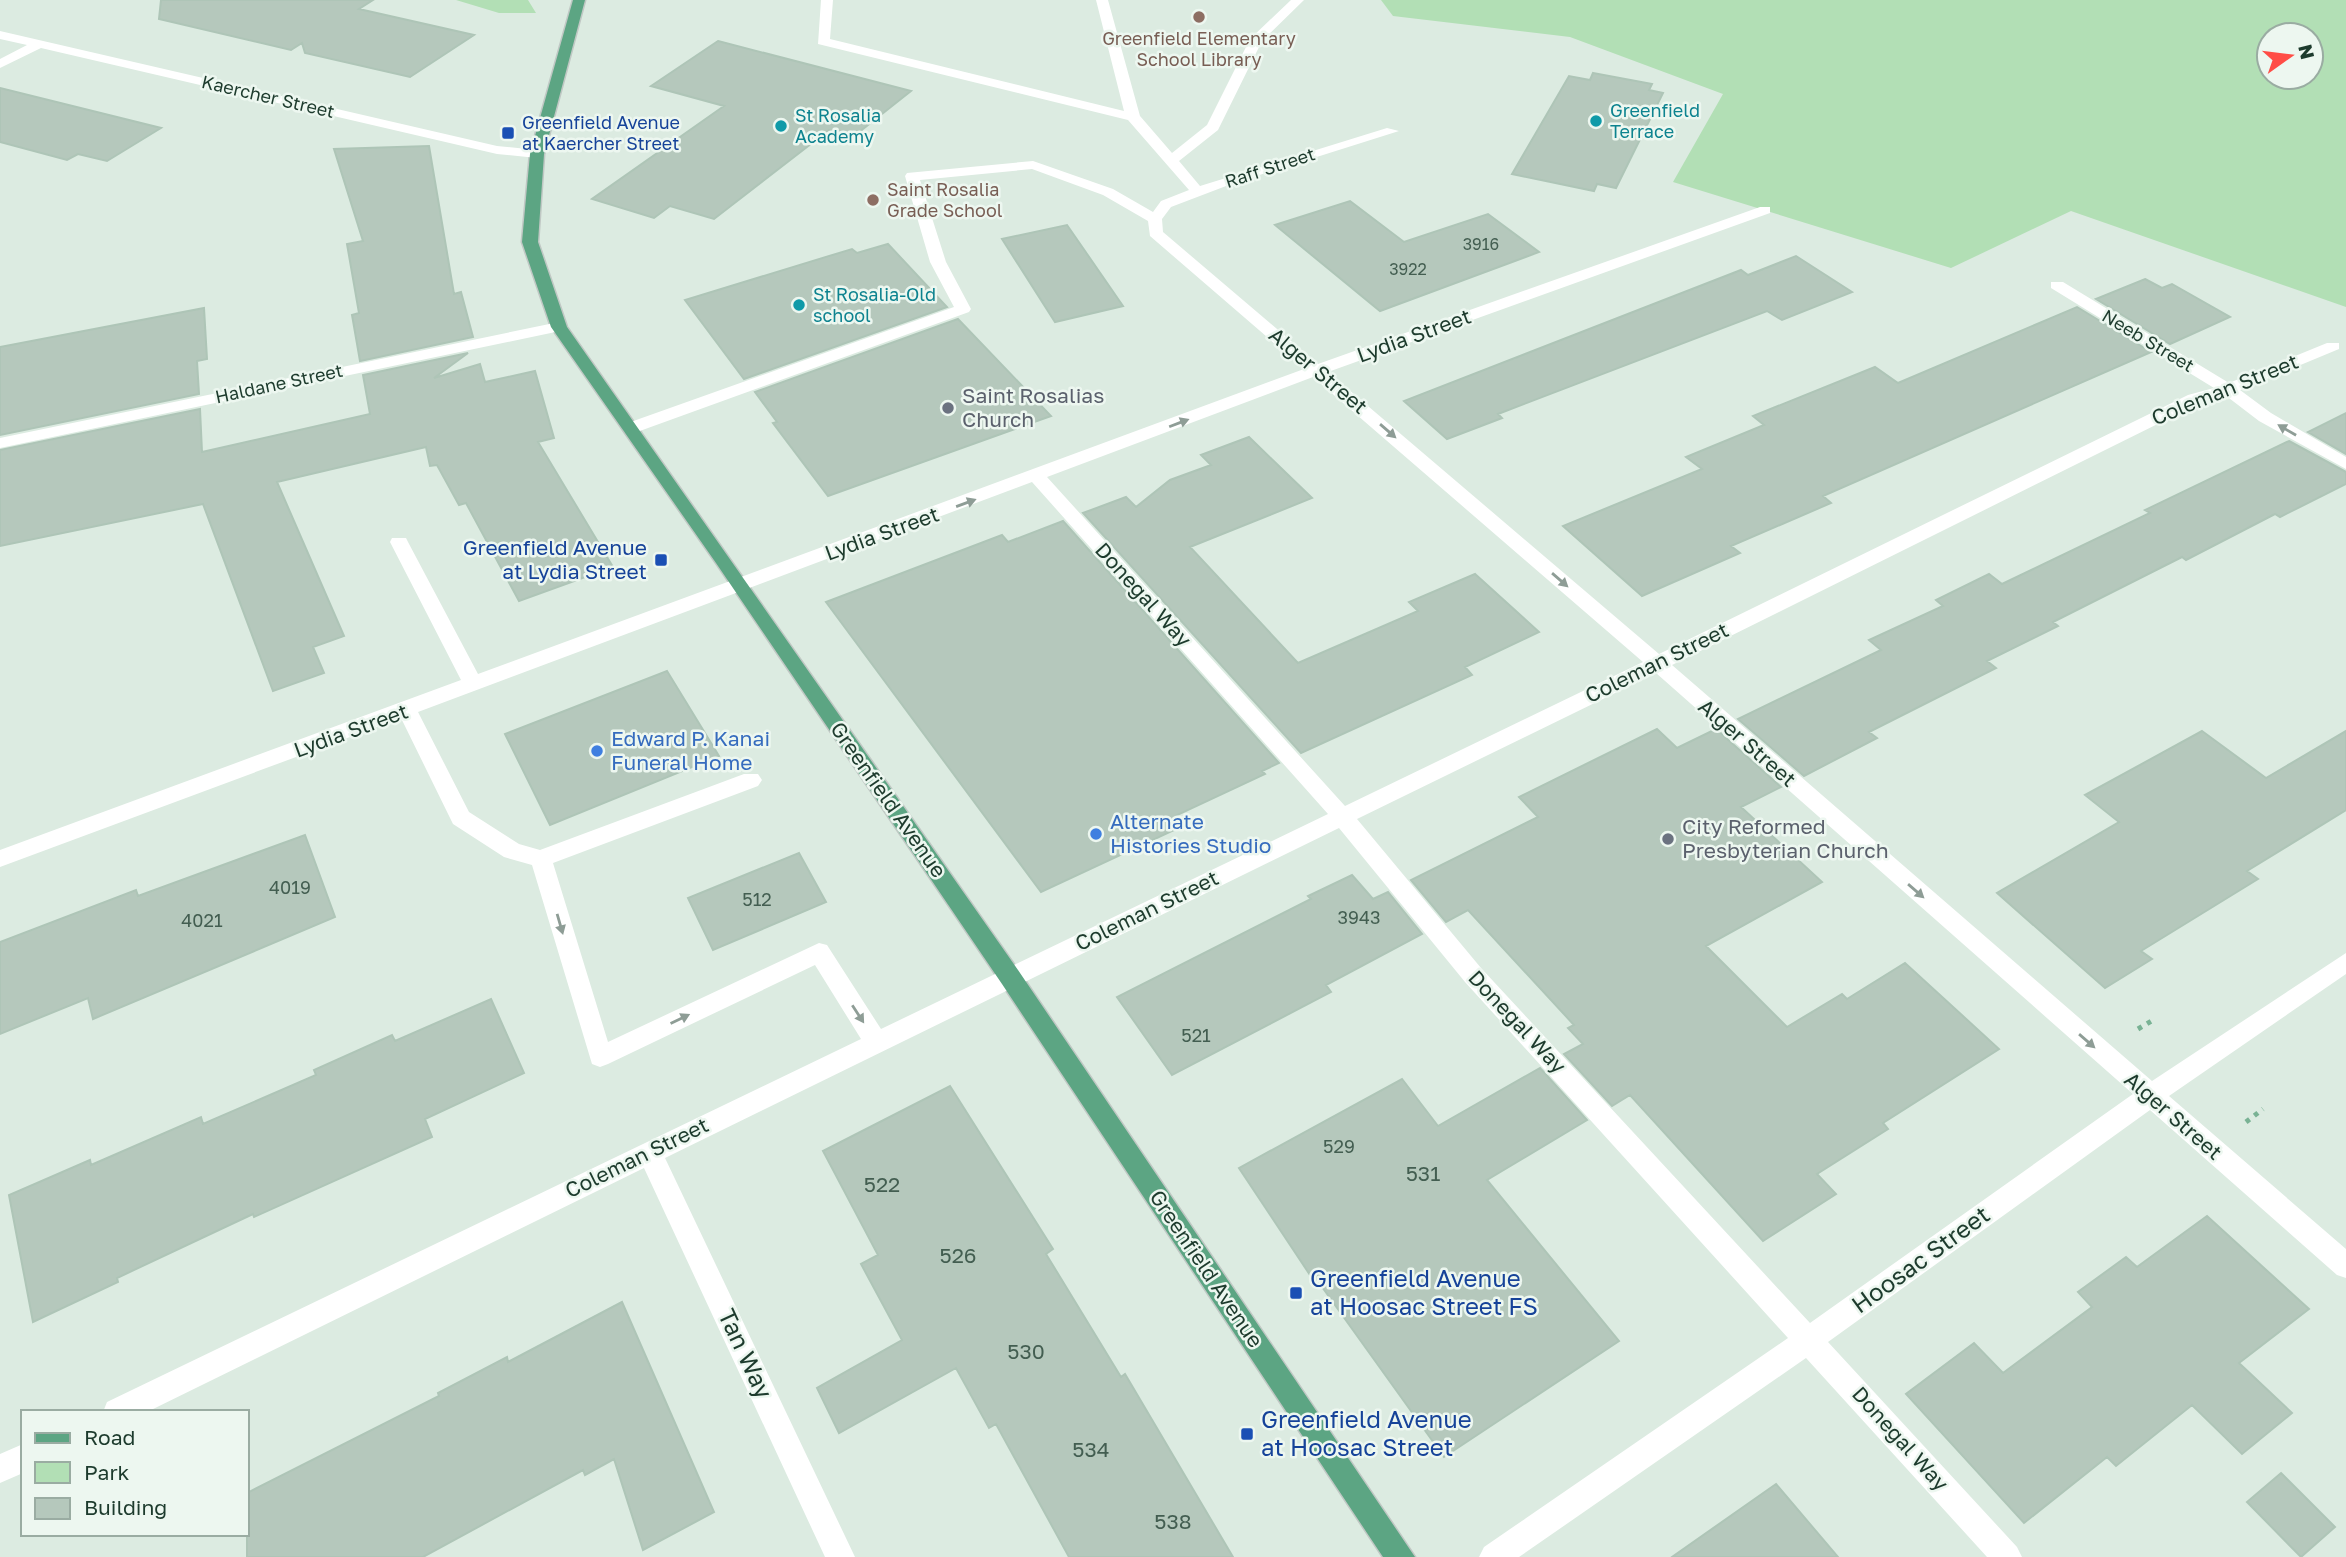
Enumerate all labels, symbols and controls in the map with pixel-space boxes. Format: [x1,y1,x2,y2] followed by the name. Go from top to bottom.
[1191,9,1207,25] marker: Greenfield Elementary School Library
[2255,21,2325,91] north arrow
[1102,27,1296,70] place label: Greenfield Elementary School Library
[2294,42,2320,62] text: N
[200,70,337,122] street label: Kaercher Street
[1610,99,1700,142] place label: Greenfield Terrace
[795,104,881,147] place label: St Rosalia Academy
[522,111,680,154] place label: Greenfield Avenue at Kaercher Street
[1588,113,1604,129] marker: Greenfield Terrace
[773,118,789,134] marker: St Rosalia Academy
[500,125,516,141] marker: Greenfield Avenue at Kaercher Street
[1222,142,1317,192] street label: Raff Street
[887,178,1003,221] place label: Saint Rosalia Grade School
[865,192,881,208] marker: Saint Rosalia Grade School
[1463,234,1499,254] house number: 3916
[1389,259,1427,279] house number: 3922
[813,283,936,326] place label: St Rosalia-Old school
[791,297,807,313] marker: St Rosalia-Old school
[1353,302,1474,368] street label: Lydia Street
[2099,304,2199,376] street label: Neeb Street
[1264,321,1373,419] street label: Alger Street
[2147,348,2302,430] street label: Coleman Street
[213,359,345,407] street label: Haldane Street
[962,382,1104,432] place label: Saint Rosalias Church
[940,400,956,416] marker: Saint Rosalias Church
[1169,417,1190,428] one-way arrow
[1379,423,1397,439] one-way arrow
[2277,423,2296,436] one-way arrow
[956,497,977,508] one-way arrow
[821,500,942,566] street label: Lydia Street
[463,534,647,584] place label: Greenfield Avenue at Lydia Street
[1090,537,1198,652] street label: Donegal Way
[653,552,669,568] marker: Greenfield Avenue at Lydia Street
[1551,572,1569,588] one-way arrow
[1581,616,1733,708] street label: Coleman Street
[1694,693,1802,792] street label: Alger Street
[290,697,411,763] street label: Lydia Street
[825,716,952,882] street label: Greenfield Avenue
[611,725,770,775] place label: Edward P. Kanai Funeral Home
[589,743,605,759] marker: Edward P. Kanai Funeral Home
[1110,808,1271,858] place label: Alternate Histories Studio
[1682,813,1889,863] place label: City Reformed Presbyterian Church
[1088,826,1104,842] marker: Alternate Histories Studio
[1660,831,1676,847] marker: City Reformed Presbyterian Church
[1071,864,1223,956] street label: Coleman Street
[269,876,311,898] house number: 4019
[1907,883,1925,899] one-way arrow
[742,888,772,910] house number: 512
[1338,906,1380,928] house number: 3943
[181,909,223,931] house number: 4021
[556,914,566,935] one-way arrow
[1463,964,1572,1079] street label: Donegal Way
[851,1004,864,1023] one-way arrow
[669,1013,690,1024] one-way arrow
[1181,1024,1211,1046] house number: 521
[2078,1033,2096,1049] one-way arrow
[2120,1066,2228,1165] street label: Alger Street
[561,1111,713,1203] street label: Coleman Street
[1323,1135,1355,1157] house number: 529
[1406,1160,1440,1186] house number: 531
[864,1171,900,1197] house number: 522
[1145,1185,1269,1352] street label: Greenfield Avenue
[1845,1199,1995,1319] street label: Hoosac Street
[939,1242,977,1268] house number: 526
[1310,1263,1538,1320] place label: Greenfield Avenue at Hoosac Street FS
[1288,1285,1304,1301] marker: Greenfield Avenue at Hoosac Street FS
[713,1304,780,1403] street label: Tan Way
[1007,1338,1045,1364] house number: 530
[1847,1381,1955,1496] street label: Donegal Way
[1261,1404,1472,1461] place label: Greenfield Avenue at Hoosac Street
[21,1410,248,1536] legend
[84,1424,135,1450] text: Road
[1239,1426,1255,1442] marker: Greenfield Avenue at Hoosac Street
[1072,1436,1110,1462] house number: 534
[84,1459,130,1485] text: Park
[84,1494,167,1520] text: Building
[1154,1508,1192,1534] house number: 538

